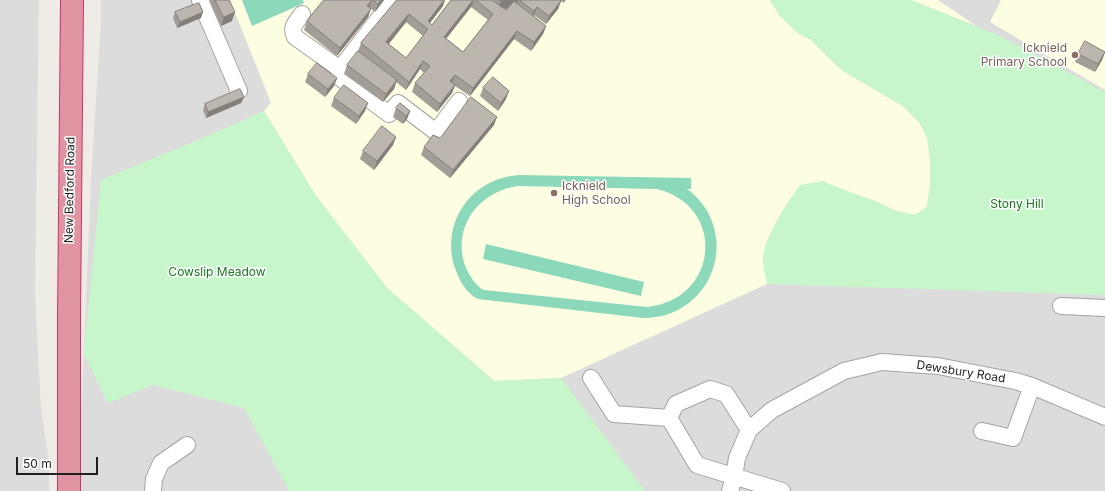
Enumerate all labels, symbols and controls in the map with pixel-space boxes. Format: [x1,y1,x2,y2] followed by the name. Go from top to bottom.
[981,41,1067,69] place label: Icknield Primary School
[1070,50,1080,60] marker: Icknield Primary School
[62,137,78,243] street label: New Bedford Road
[562,179,631,207] place label: Icknield High School
[549,188,559,198] marker: Icknield High School
[990,197,1044,211] park label: Stony Hill
[168,265,266,279] park label: Cowslip Meadow
[916,358,1006,386] street label: Dewsbury Road
[18,449,100,475] scale bar
[23,456,52,471] text: 50 m

